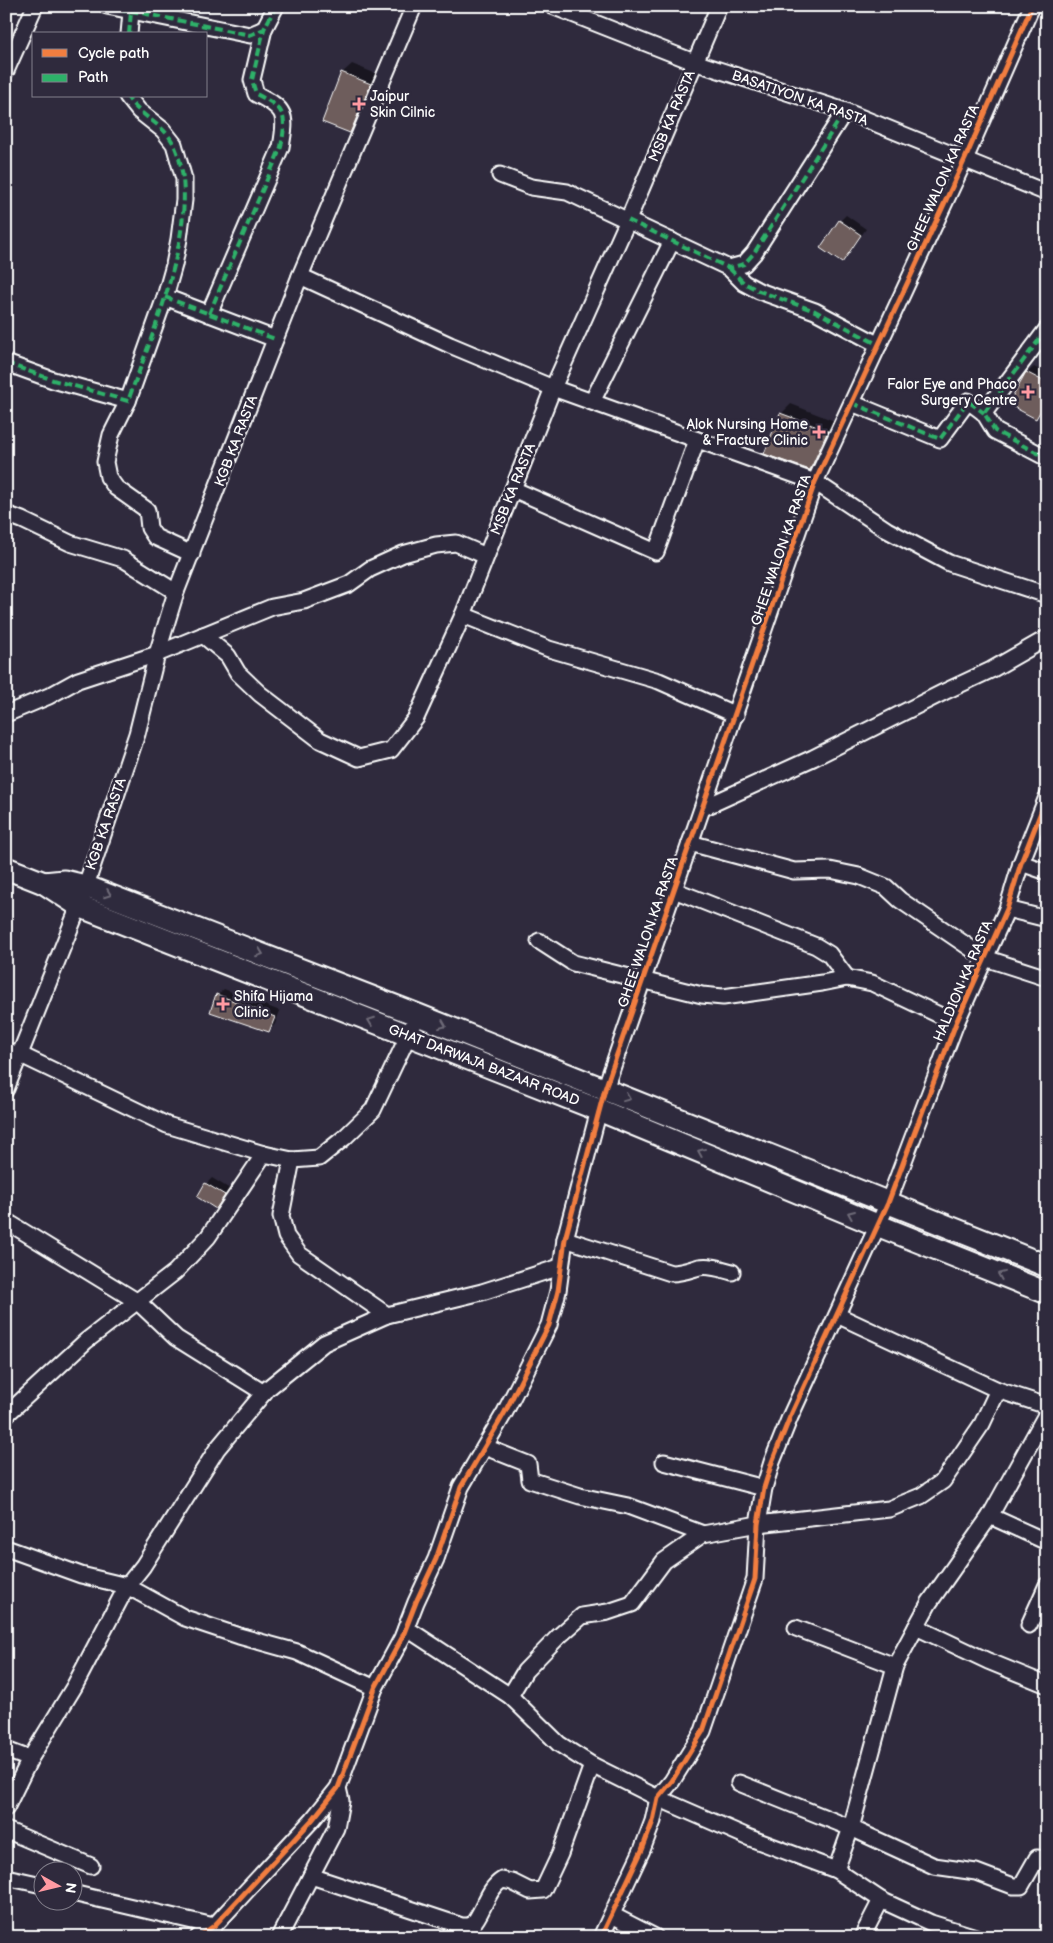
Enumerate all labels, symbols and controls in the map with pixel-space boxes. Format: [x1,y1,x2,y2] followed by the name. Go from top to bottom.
[32,32,208,98] legend
[78,44,149,63] text: Cycle path
[645,67,699,164] street label: MSB KA RASTA
[730,67,871,129] street label: BASATIYON KA RASTA
[78,68,108,87] text: Path
[370,88,435,121] place label: Jaipur Skin Cilnic
[352,97,366,111] marker: Jaipur Skin Cilnic
[903,102,983,254] street label: GHEE WALON KA RASTA
[887,376,1017,409] place label: Falor Eye and Phaco Surgery Centre
[1021,385,1035,399] marker: Falor Eye and Phaco Surgery Centre
[211,393,261,489] street label: KGB KA RASTA
[686,416,808,449] place label: Alok Nursing Home & Fracture Clinic
[812,425,826,439] marker: Alok Nursing Home & Fracture Clinic
[487,440,539,537] street label: MSB KA RASTA
[747,472,815,628] street label: GHEE WALON KA RASTA
[82,775,130,872] street label: KGB KA RASTA
[614,854,682,1010] street label: GHEE WALON KA RASTA
[103,888,112,899] one-way arrow
[930,917,996,1044] street label: HALDION KA RASTA
[255,947,263,957] one-way arrow
[234,988,313,1021] place label: Shifa Hijama Clinic
[216,997,230,1011] marker: Shifa Hijama Clinic
[367,1017,376,1027] one-way arrow
[439,1019,447,1029] one-way arrow
[386,1021,582,1109] street label: GHAT DARWAJA BAZAAR ROAD
[622,1092,631,1103] one-way arrow
[697,1147,706,1158] one-way arrow
[847,1209,856,1220] one-way arrow
[998,1270,1006,1280] one-way arrow
[32,1860,82,1910] north arrow
[61,1881,80,1894] text: N

